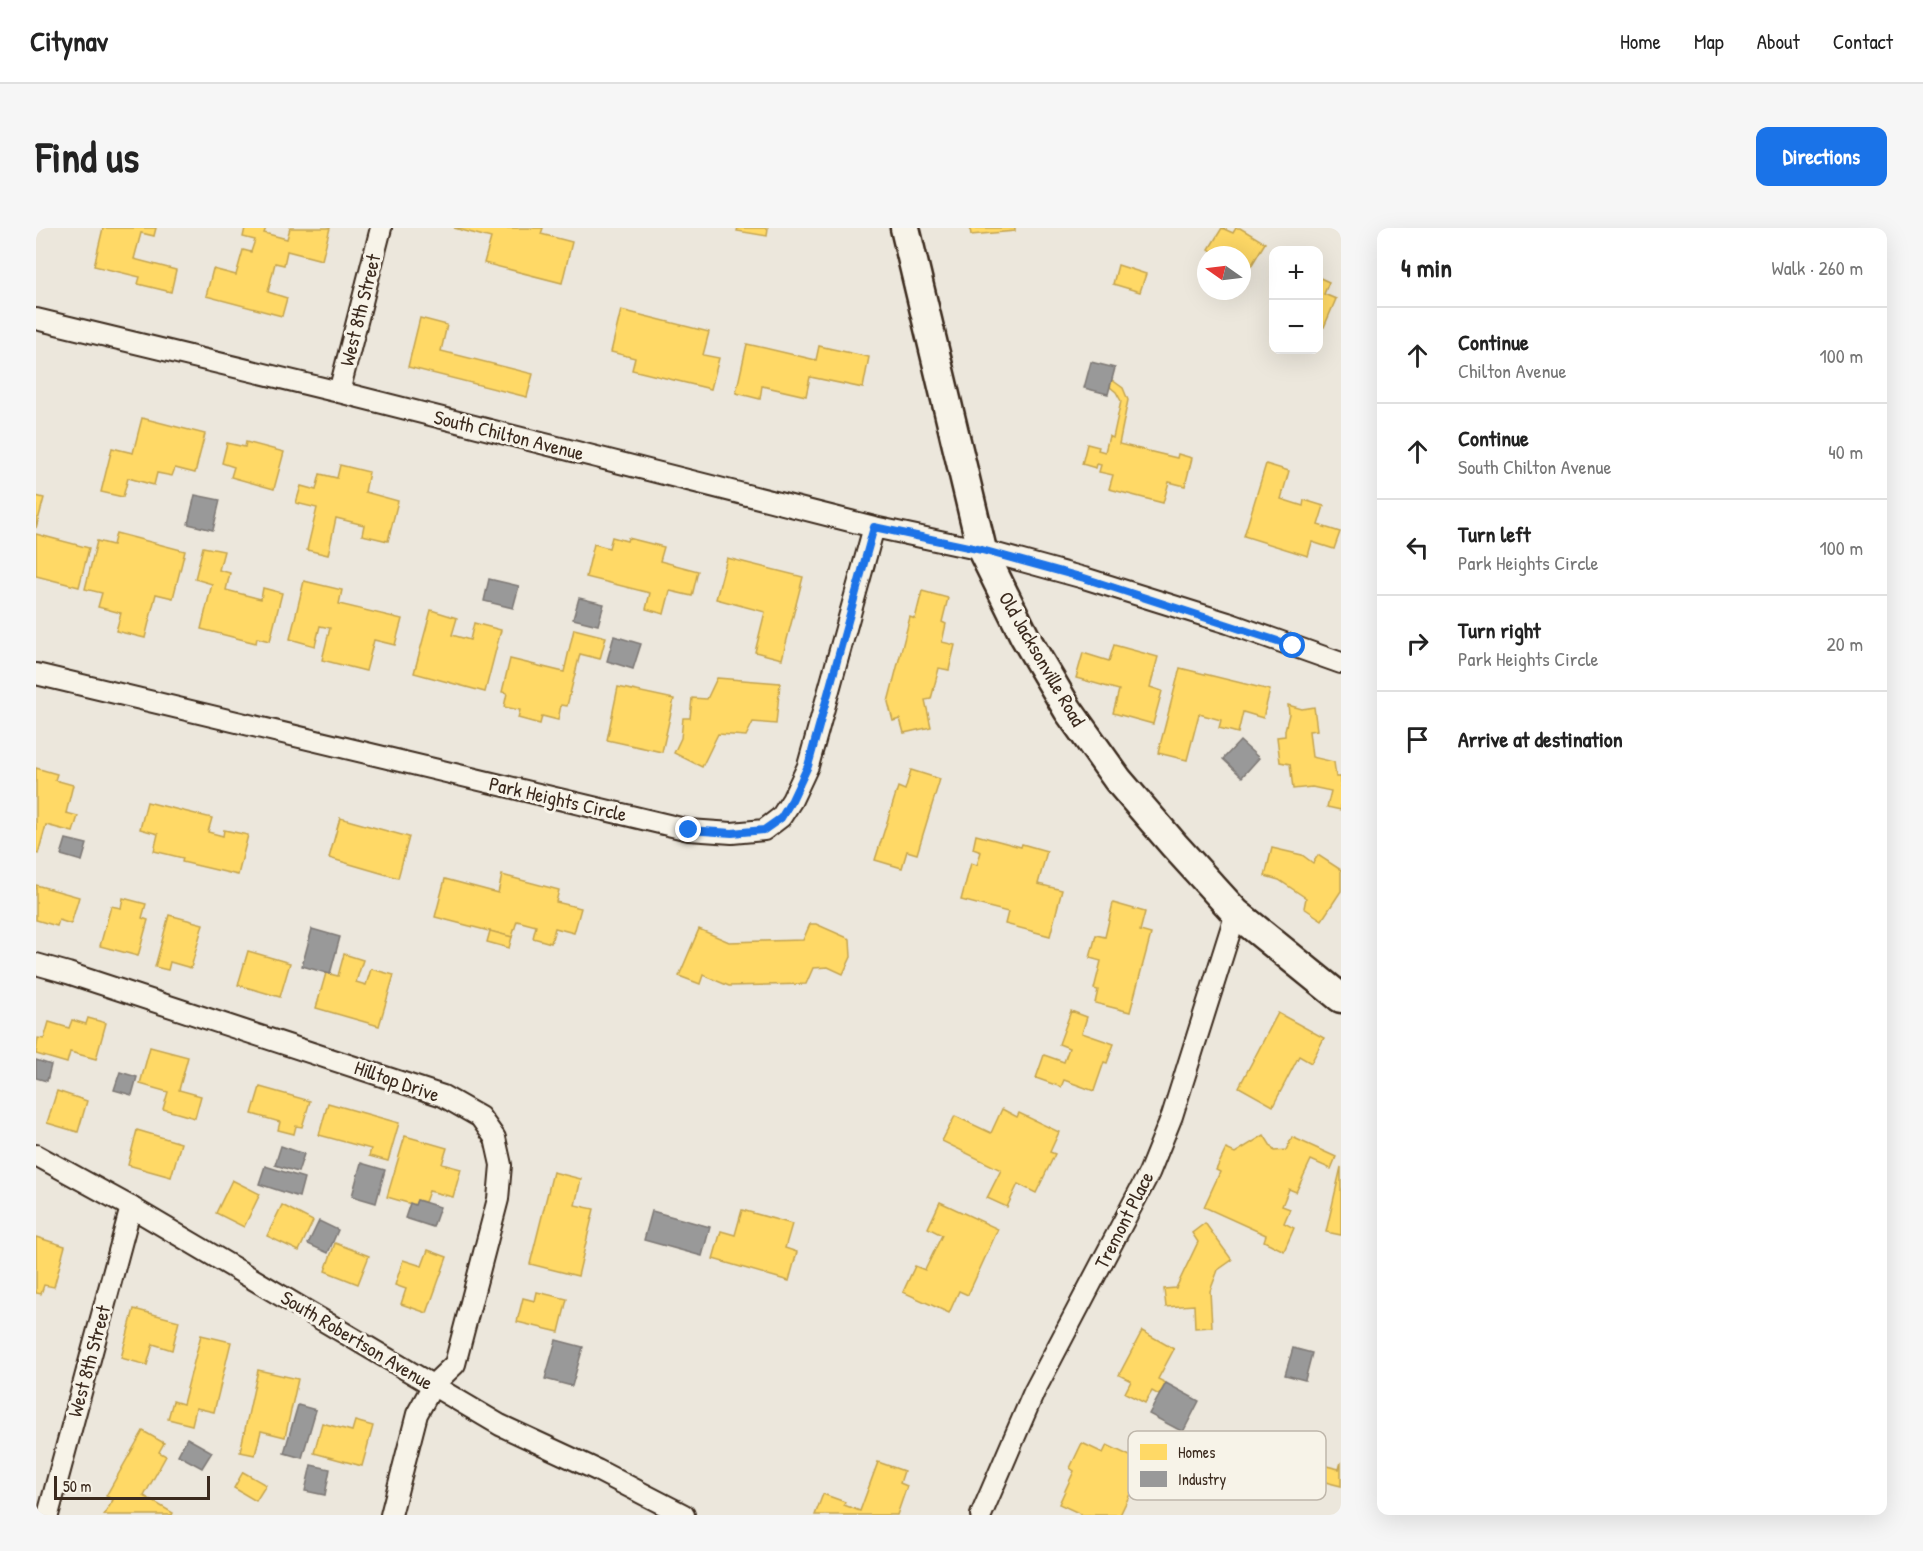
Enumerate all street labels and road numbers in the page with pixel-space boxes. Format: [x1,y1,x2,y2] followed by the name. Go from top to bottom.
[333,250,387,369] street label: West 8th Street
[431,403,587,466] street label: South Chilton Avenue
[993,586,1092,731] street label: Old Jacksonville Road
[487,770,630,827] street label: Park Heights Circle
[351,1053,443,1108] street label: Hilltop Drive
[1088,1167,1160,1273] street label: Tremont Place
[276,1283,438,1396] street label: South Robertson Avenue
[61,1301,117,1420] street label: West 8th Street

